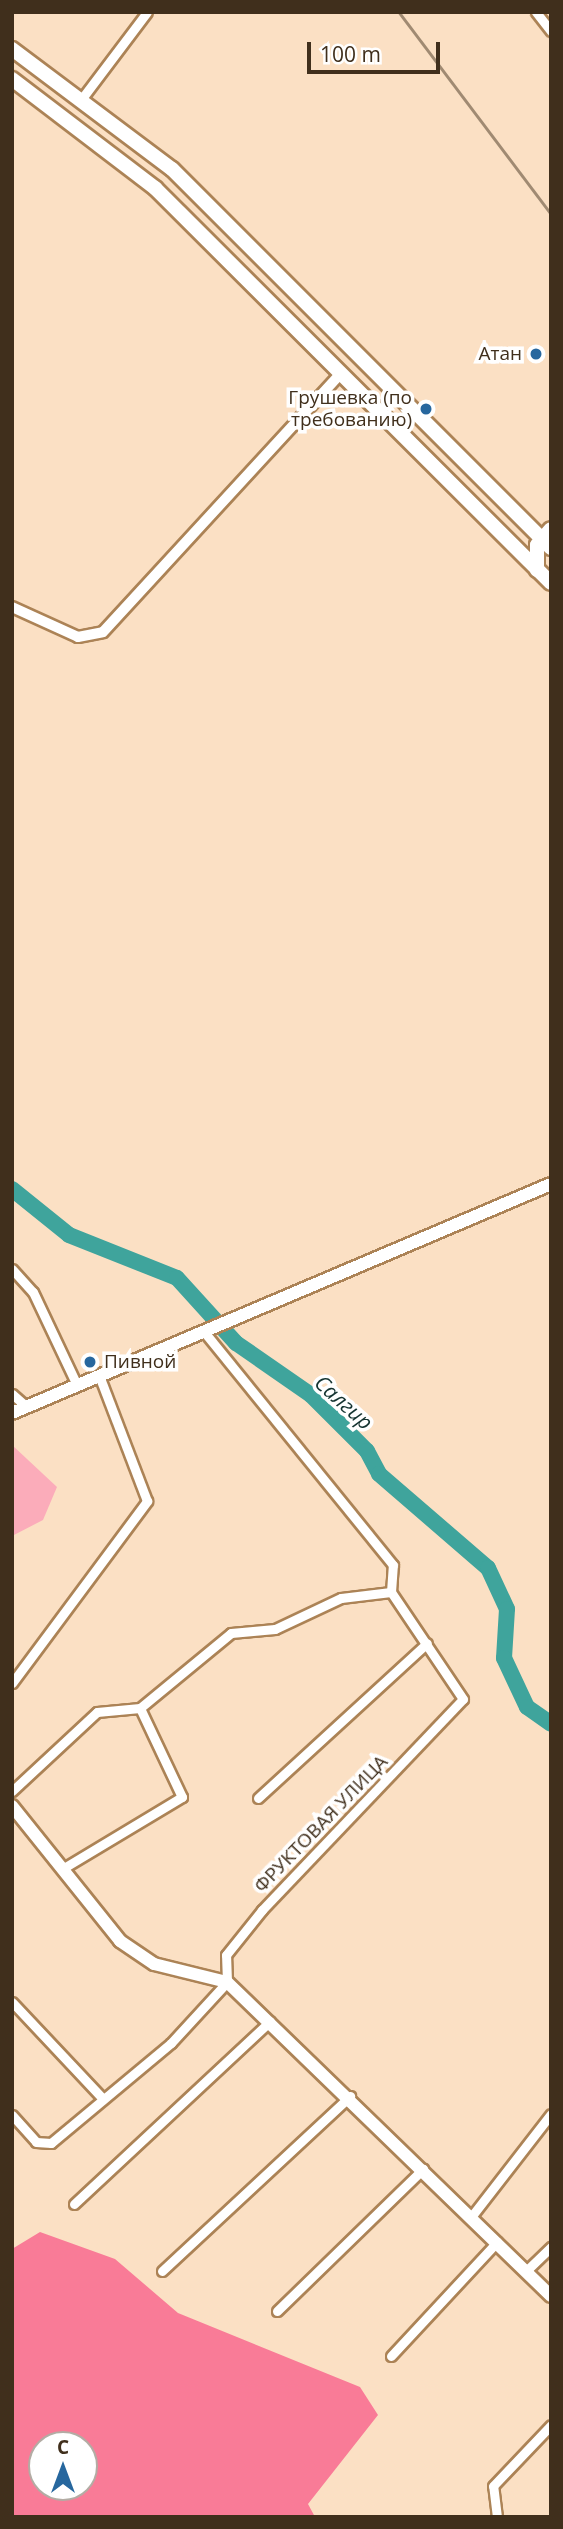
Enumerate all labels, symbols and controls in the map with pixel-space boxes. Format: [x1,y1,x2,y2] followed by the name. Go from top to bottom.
[311,28,444,72] scale bar
[320,40,381,68] text: 100 m
[478,343,522,365] place label: Атан
[528,346,544,362] marker: Атан
[288,387,412,431] place label: Грушевка (по требованию)
[418,401,434,417] marker: Грушевка (по требованию)
[104,1351,176,1373] place label: Пивной
[82,1354,98,1370] marker: Пивной
[310,1369,378,1435] water label: Салгир
[250,1751,392,1897] street label: ФРУКТОВАЯ УЛИЦА
[28,2431,98,2501] north arrow
[57,2434,69,2460] text: С

